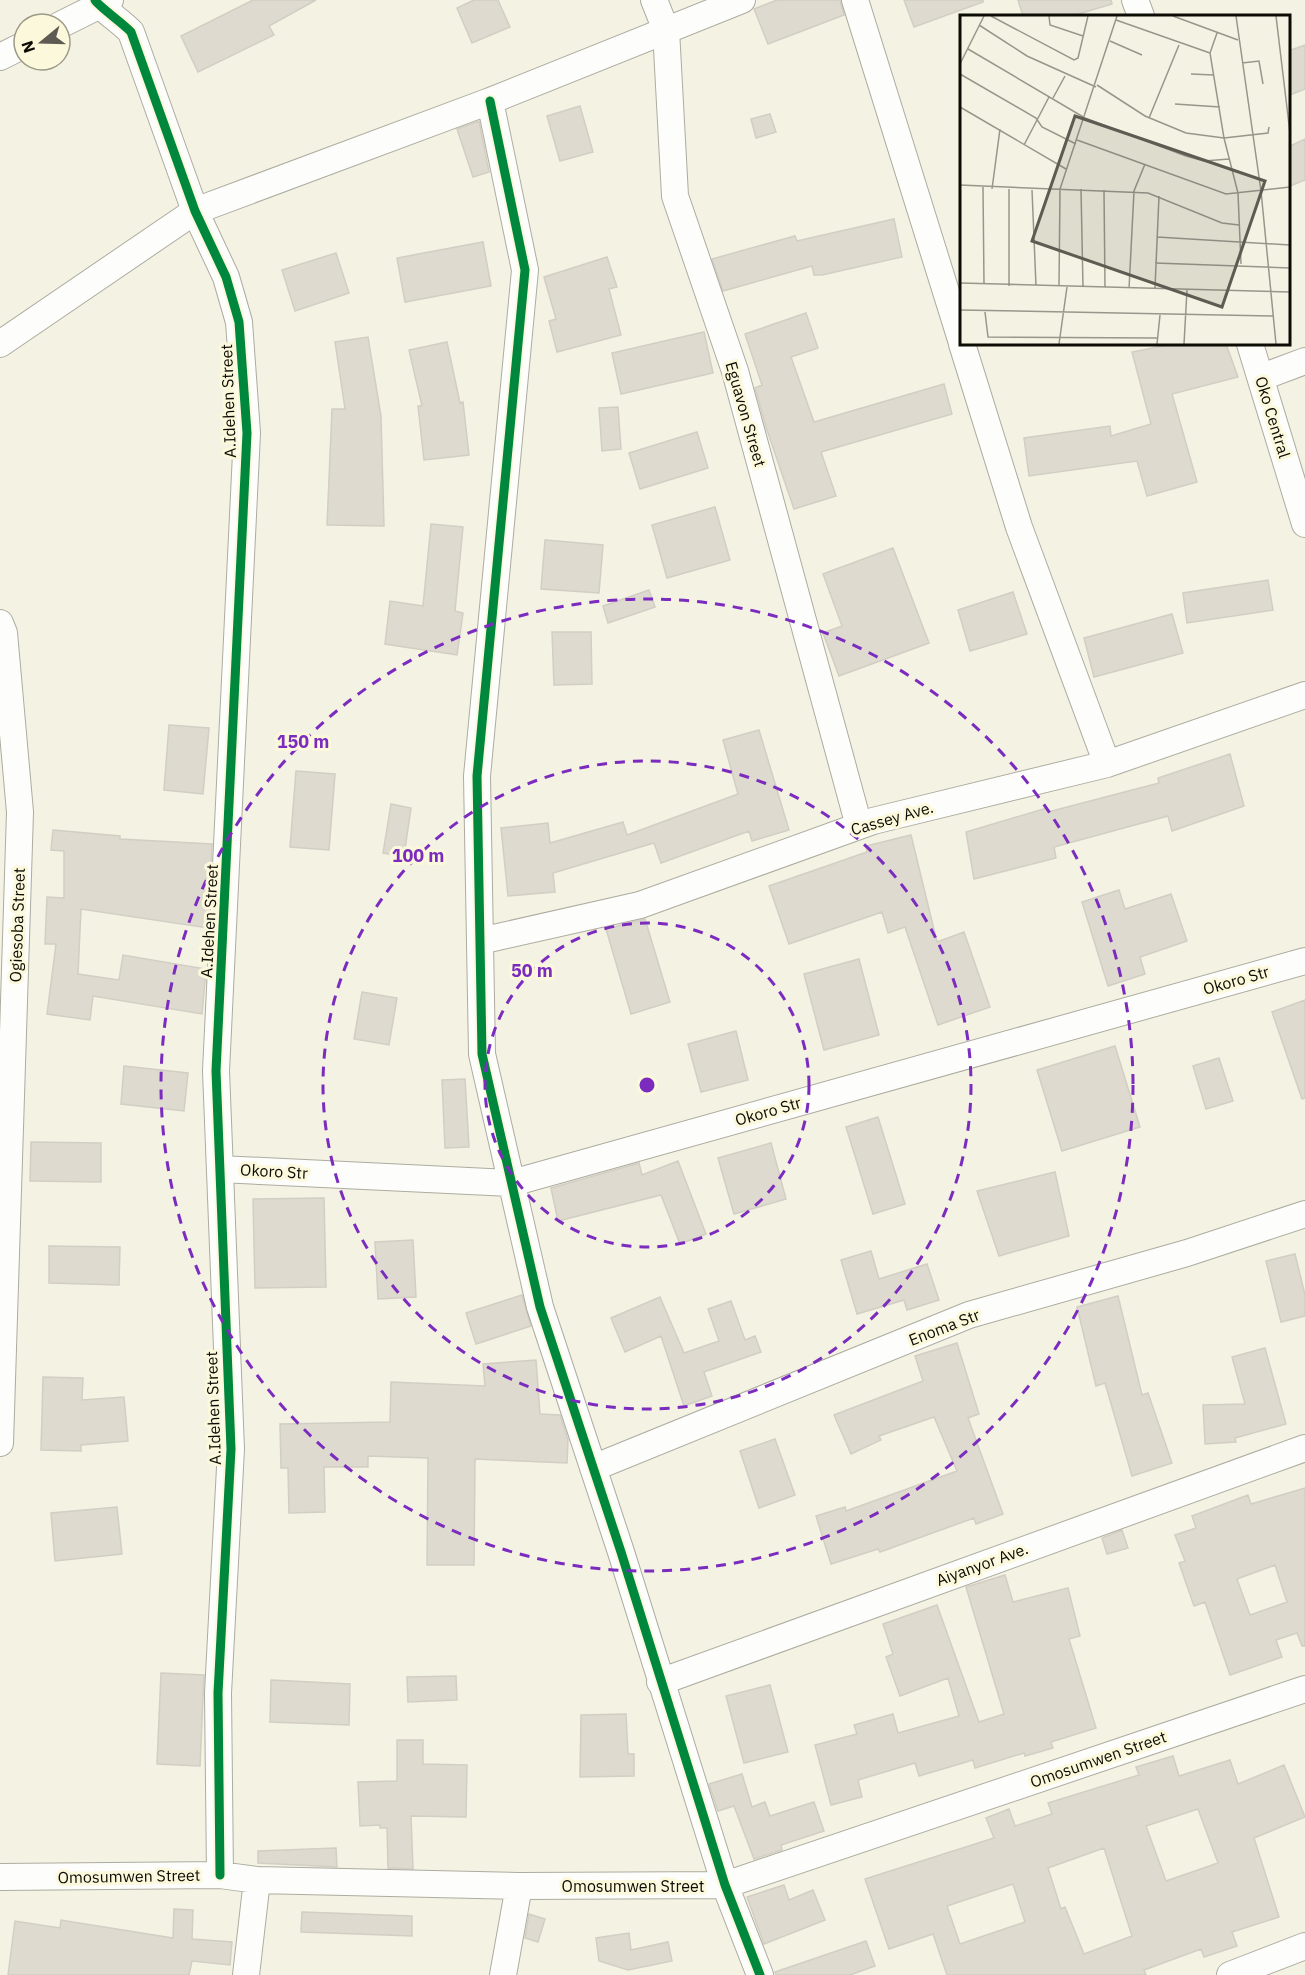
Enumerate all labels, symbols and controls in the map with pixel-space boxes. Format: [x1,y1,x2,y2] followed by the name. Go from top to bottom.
[12,12,72,72] north arrow
[960,15,1290,345] inset map
[16,38,39,56] text: N
[216,344,240,458] street label: A.Idehen Street
[721,359,771,469] street label: Eguavon Street
[1251,374,1295,460] street label: Oko Central
[277,730,329,753] text: 150 m
[848,797,936,839] street label: Cassey Ave.
[392,844,444,867] text: 100 m
[196,864,222,978] street label: A.Idehen Street
[5,867,29,983] street label: Ogiesoba Street
[511,959,553,982] text: 50 m
[1201,961,1271,999] street label: Okoro Str
[637,1075,657,1095] centre of rings
[733,1092,803,1130] street label: Okoro Str
[240,1159,308,1183] street label: Okoro Str
[906,1304,982,1350] street label: Enoma Str
[201,1351,225,1465] street label: A.Idehen Street
[933,1538,1031,1590] street label: Aiyanyor Ave.
[1027,1726,1169,1792] street label: Omosumwen Street
[57,1865,201,1887] street label: Omosumwen Street
[562,1876,704,1896] street label: Omosumwen Street

